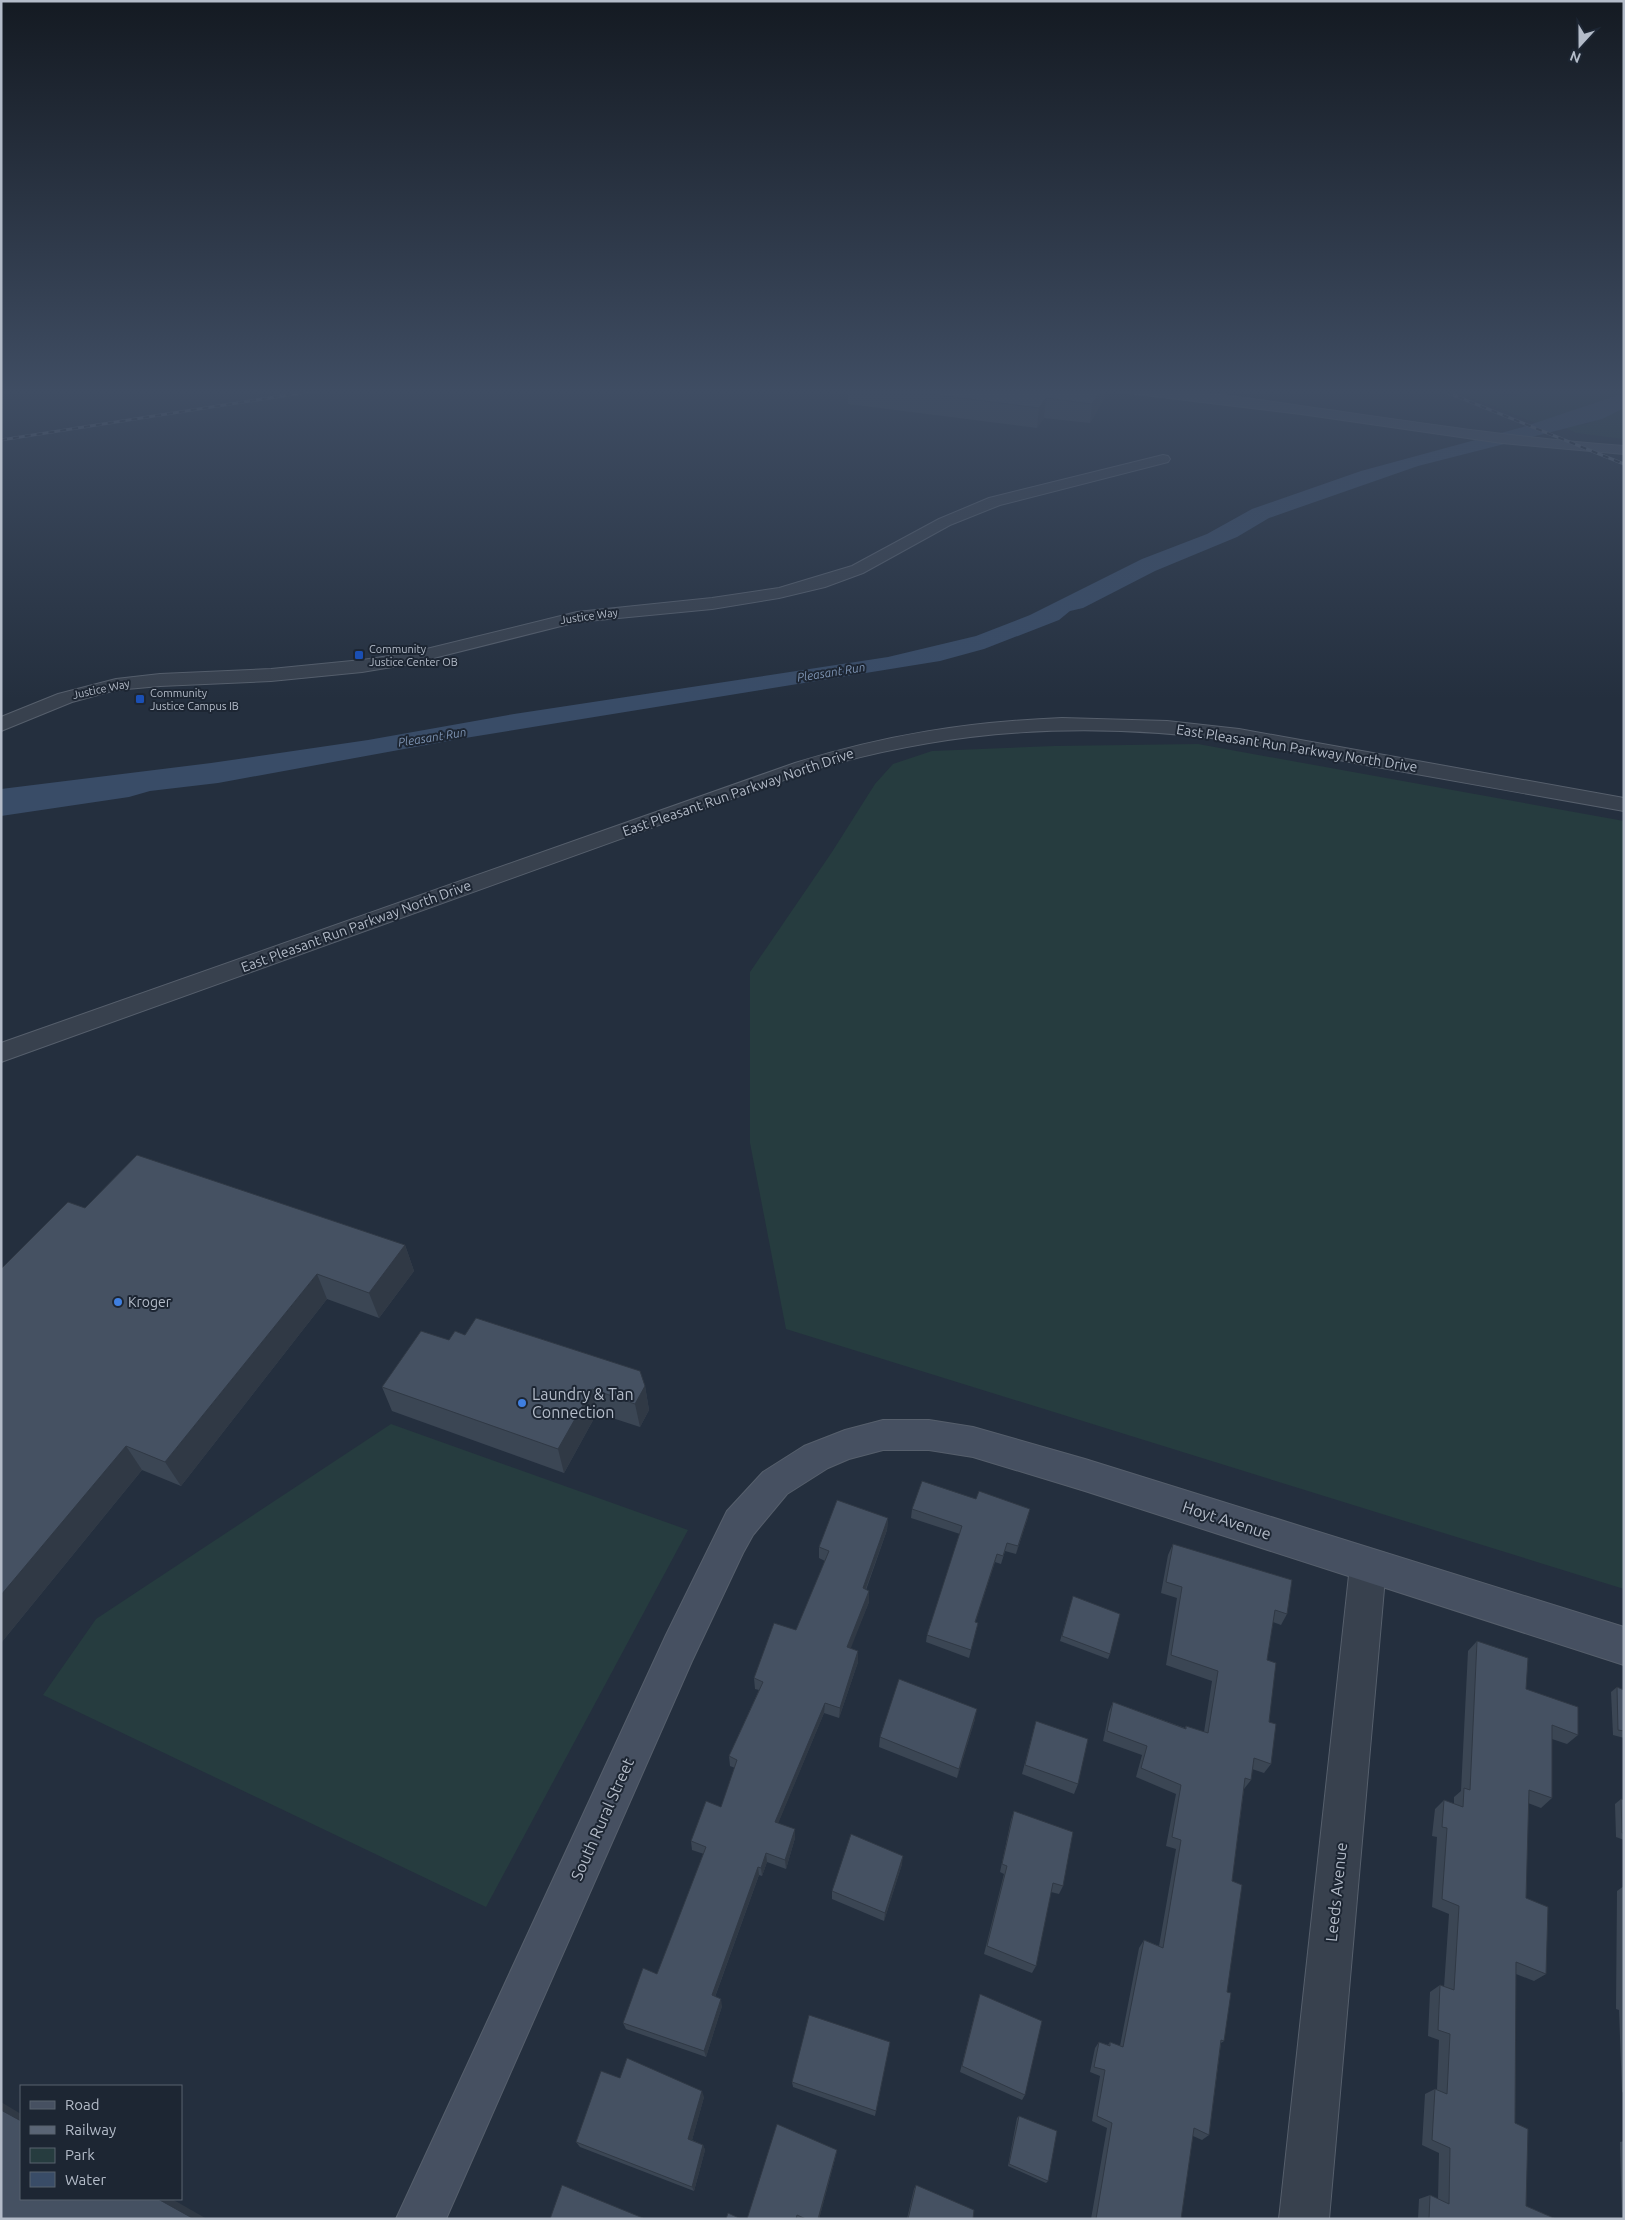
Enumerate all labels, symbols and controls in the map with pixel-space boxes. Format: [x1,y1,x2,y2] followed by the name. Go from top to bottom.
[1555,20,1605,70] north arrow
[1568,48,1583,66] text: N
[559,606,619,626] street label: Justice Way
[369,643,458,668] place label: Community Justice Center OB
[353,649,365,661] marker: Community Justice Center OB
[796,660,866,684] water label: Pleasant Run
[71,677,131,701] street label: Justice Way
[150,687,239,712] place label: Community Justice Campus IB
[134,693,146,705] marker: Community Justice Campus IB
[1175,721,1419,775] street label: East Pleasant Run Parkway North Drive
[397,725,467,749] water label: Pleasant Run
[620,745,856,839] street label: East Pleasant Run Parkway North Drive
[239,877,473,975] street label: East Pleasant Run Parkway North Drive
[128,1294,172,1310] place label: Kroger
[112,1296,124,1308] marker: Kroger
[532,1385,634,1421] place label: Laundry & Tan Connection
[516,1397,528,1409] marker: Laundry & Tan Connection
[1180,1497,1274,1543] street label: Hoyt Avenue
[567,1754,637,1883] street label: South Rural Street
[1322,1841,1350,1943] street label: Leeds Avenue
[20,2085,182,2200] legend
[65,2096,100,2113] text: Road
[65,2121,116,2138] text: Railway
[65,2146,95,2163] text: Park
[65,2171,106,2188] text: Water

